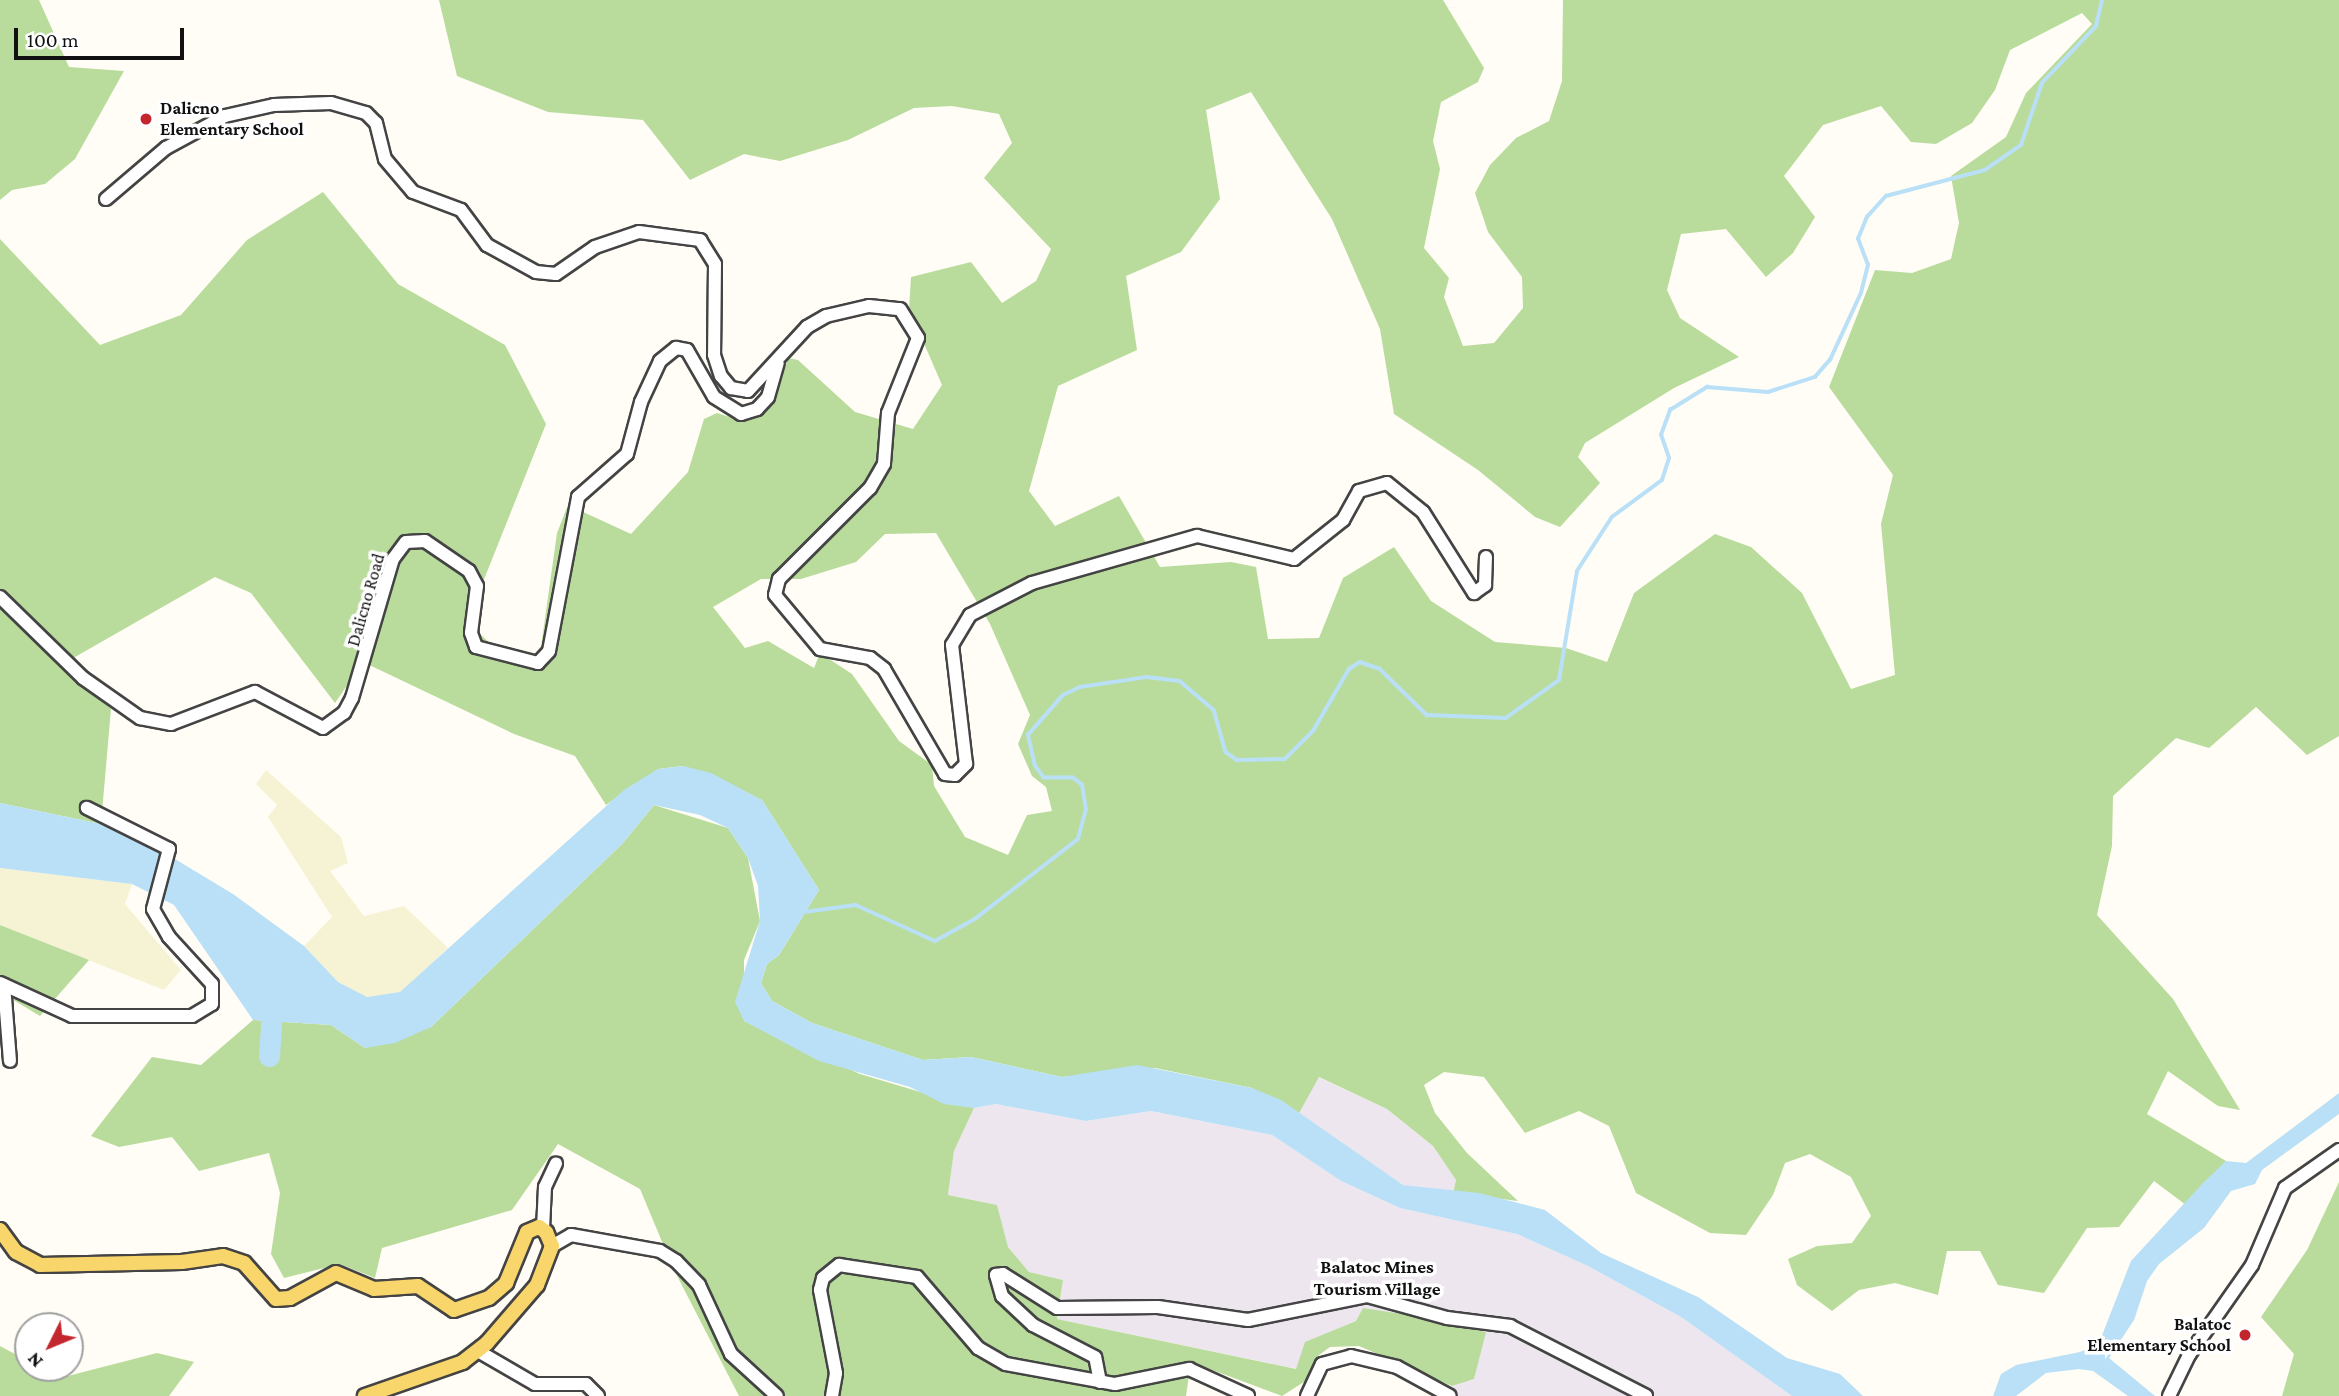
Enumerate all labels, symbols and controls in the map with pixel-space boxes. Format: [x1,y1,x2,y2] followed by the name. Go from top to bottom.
[18,14,187,58] scale bar
[27,28,79,52] text: 100 m
[160,98,304,140] place label: Dalicno Elementary School
[138,111,154,127] marker: Dalicno Elementary School
[342,551,390,649] street label: Dalicno Road
[1314,1256,1440,1300] district label: Balatoc Mines Tourism Village
[14,1312,84,1382] north arrow
[2087,1314,2231,1356] place label: Balatoc Elementary School
[2237,1327,2253,1343] marker: Balatoc Elementary School
[23,1348,47,1372] text: N

